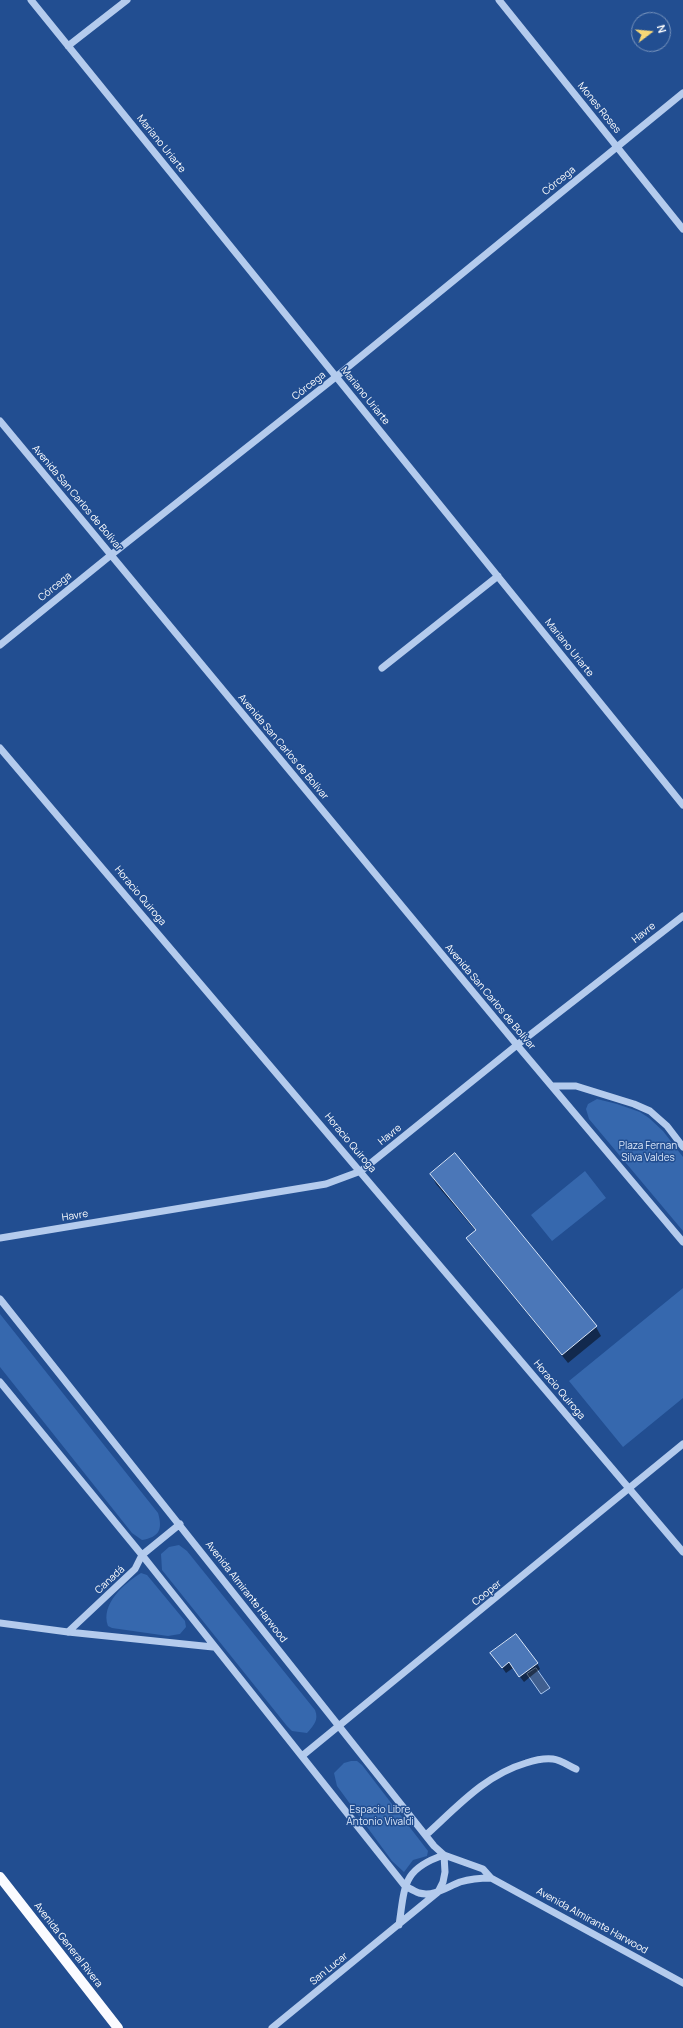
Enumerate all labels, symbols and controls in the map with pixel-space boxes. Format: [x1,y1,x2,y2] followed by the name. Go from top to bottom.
[631,12,671,52] north arrow
[654,23,670,35] text: N
[575,80,623,136] street label: Mones Roses
[134,113,188,175] street label: Mariano Uriarte
[540,164,578,198] street label: Córcega
[338,365,392,427] street label: Mariano Uriarte
[290,369,328,403] street label: Córcega
[29,443,125,553] street label: Avenida San Carlos de Bolívar
[36,570,74,604] street label: Córcega
[542,617,596,679] street label: Mariano Uriarte
[235,692,331,802] street label: Avenida San Carlos de Bolívar
[112,864,168,928] street label: Horacio Quiroga
[630,920,658,946] street label: Havre
[442,942,538,1052] street label: Avenida San Carlos de Bolívar
[322,1111,378,1175] street label: Horacio Quiroga
[376,1122,404,1148] street label: Havre
[619,1140,677,1164] park label: Plaza Fernan Silva Valdes
[61,1208,89,1224] street label: Havre
[531,1358,587,1422] street label: Horacio Quiroga
[203,1539,289,1645] street label: Avenida Almirante Harwood
[93,1563,127,1597] street label: Canadá
[470,1578,504,1608] street label: Cooper
[346,1804,414,1828] park label: Espacio Libre Antonio Vivaldi
[534,1885,650,1957] street label: Avenida Almirante Harwood
[31,1900,105,1990] street label: Avenida General Rivera
[308,1950,350,1988] street label: San Lucar

